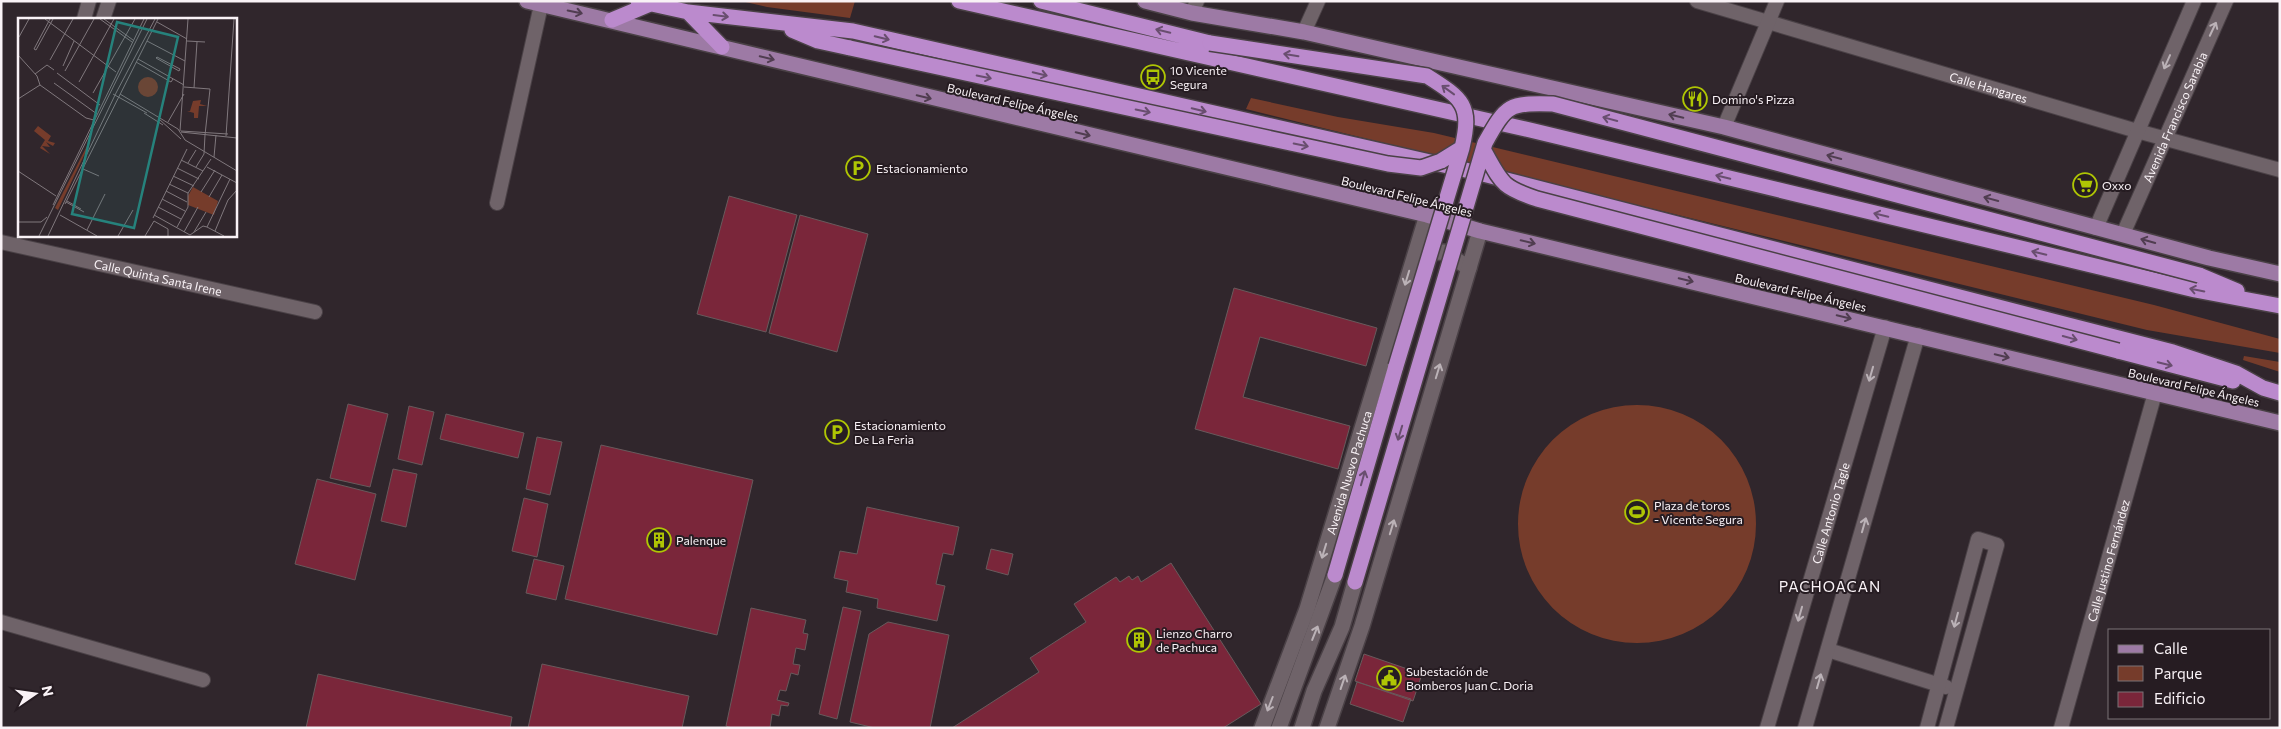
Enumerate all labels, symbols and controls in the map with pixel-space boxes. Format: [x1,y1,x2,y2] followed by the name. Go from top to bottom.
[566,8,582,17] one-way arrow
[712,11,728,21] one-way arrow
[18,18,236,236] inset map
[2209,22,2218,37] one-way arrow
[1155,26,1171,35] one-way arrow
[873,34,889,43] one-way arrow
[1284,50,1300,60] one-way arrow
[2140,50,2210,184] street label: Avenida Francisco Sarabia
[758,54,774,64] one-way arrow
[2162,54,2172,69] one-way arrow
[1170,63,1227,91] place label: 10 Vicente Segura
[1140,64,1166,90] bus stop icon: 10 Vicente Segura
[1948,69,2029,105] street label: Calle Hangares
[1032,70,1048,79] one-way arrow
[975,73,991,82] one-way arrow
[946,80,1080,124] street label: Boulevard Felipe Ángeles
[1442,84,1455,95] one-way arrow
[1682,86,1708,112] restaurant icon: Domino's Pizza
[1712,92,1795,106] place label: Domino's Pizza
[916,93,932,102] one-way arrow
[1190,106,1206,115] one-way arrow
[1134,107,1150,116] one-way arrow
[1669,111,1685,120] one-way arrow
[1603,114,1619,124] one-way arrow
[1074,130,1090,139] one-way arrow
[1293,141,1309,150] one-way arrow
[1826,152,1842,161] one-way arrow
[845,155,871,181] parking icon: Estacionamiento
[876,161,968,175] place label: Estacionamiento
[1716,172,1732,181] one-way arrow
[2072,172,2098,198] supermarket icon: Oxxo
[1340,173,1474,219] street label: Boulevard Felipe Ángeles
[2102,178,2131,192] place label: Oxxo
[1983,194,1999,204] one-way arrow
[1874,210,1890,219] one-way arrow
[2140,235,2156,245] one-way arrow
[1519,238,1535,247] one-way arrow
[2032,248,2048,257] one-way arrow
[93,256,223,298] street label: Calle Quinta Santa Irene
[1402,270,1411,286] one-way arrow
[1734,270,1868,314] street label: Boulevard Felipe Ángeles
[1677,276,1693,285] one-way arrow
[2190,285,2206,295] one-way arrow
[1835,313,1851,322] one-way arrow
[2062,334,2078,343] one-way arrow
[1993,352,2009,361] one-way arrow
[2157,359,2173,369] one-way arrow
[1433,363,1443,379] one-way arrow
[1866,365,1876,381] one-way arrow
[2127,365,2261,409] street label: Boulevard Felipe Ángeles
[1323,409,1374,536] street label: Avenida Nuevo Pachuca
[854,418,946,446] place label: Estacionamiento De La Feria
[824,419,850,445] parking icon: Estacionamiento De La Feria
[1394,424,1404,440] one-way arrow
[1809,461,1852,565] street label: Calle Antonio Tagle
[1359,471,1369,487] one-way arrow
[1654,498,1743,526] place label: Plaza de toros - Vicente Segura
[2084,498,2132,623] street label: Calle Justino Fernández
[1624,499,1650,525] sports icon: Plaza de toros - Vicente Segura
[1860,517,1870,533] one-way arrow
[1387,519,1397,535] one-way arrow
[646,527,672,553] building icon: Palenque
[676,533,726,547] place label: Palenque
[1319,543,1329,559] one-way arrow
[1779,577,1881,595] district label: PACHOACAN
[1795,605,1805,621] one-way arrow
[1951,612,1960,628] one-way arrow
[1156,626,1233,654] place label: Lienzo Charro de Pachuca
[1311,626,1320,641] one-way arrow
[1126,627,1152,653] building icon: Lienzo Charro de Pachuca
[2108,629,2271,719] legend
[2154,639,2188,657] text: Calle
[1406,664,1533,693] place label: Subestación de Bomberos Juan C. Doria
[2154,664,2202,682] text: Parque
[1376,665,1402,691] public building icon: Subestación de Bomberos Juan C. Doria
[10,669,60,719] north arrow
[1815,673,1825,689] one-way arrow
[1339,674,1348,690] one-way arrow
[39,684,58,698] text: N
[2154,689,2205,707] text: Edificio
[1265,696,1274,711] one-way arrow

